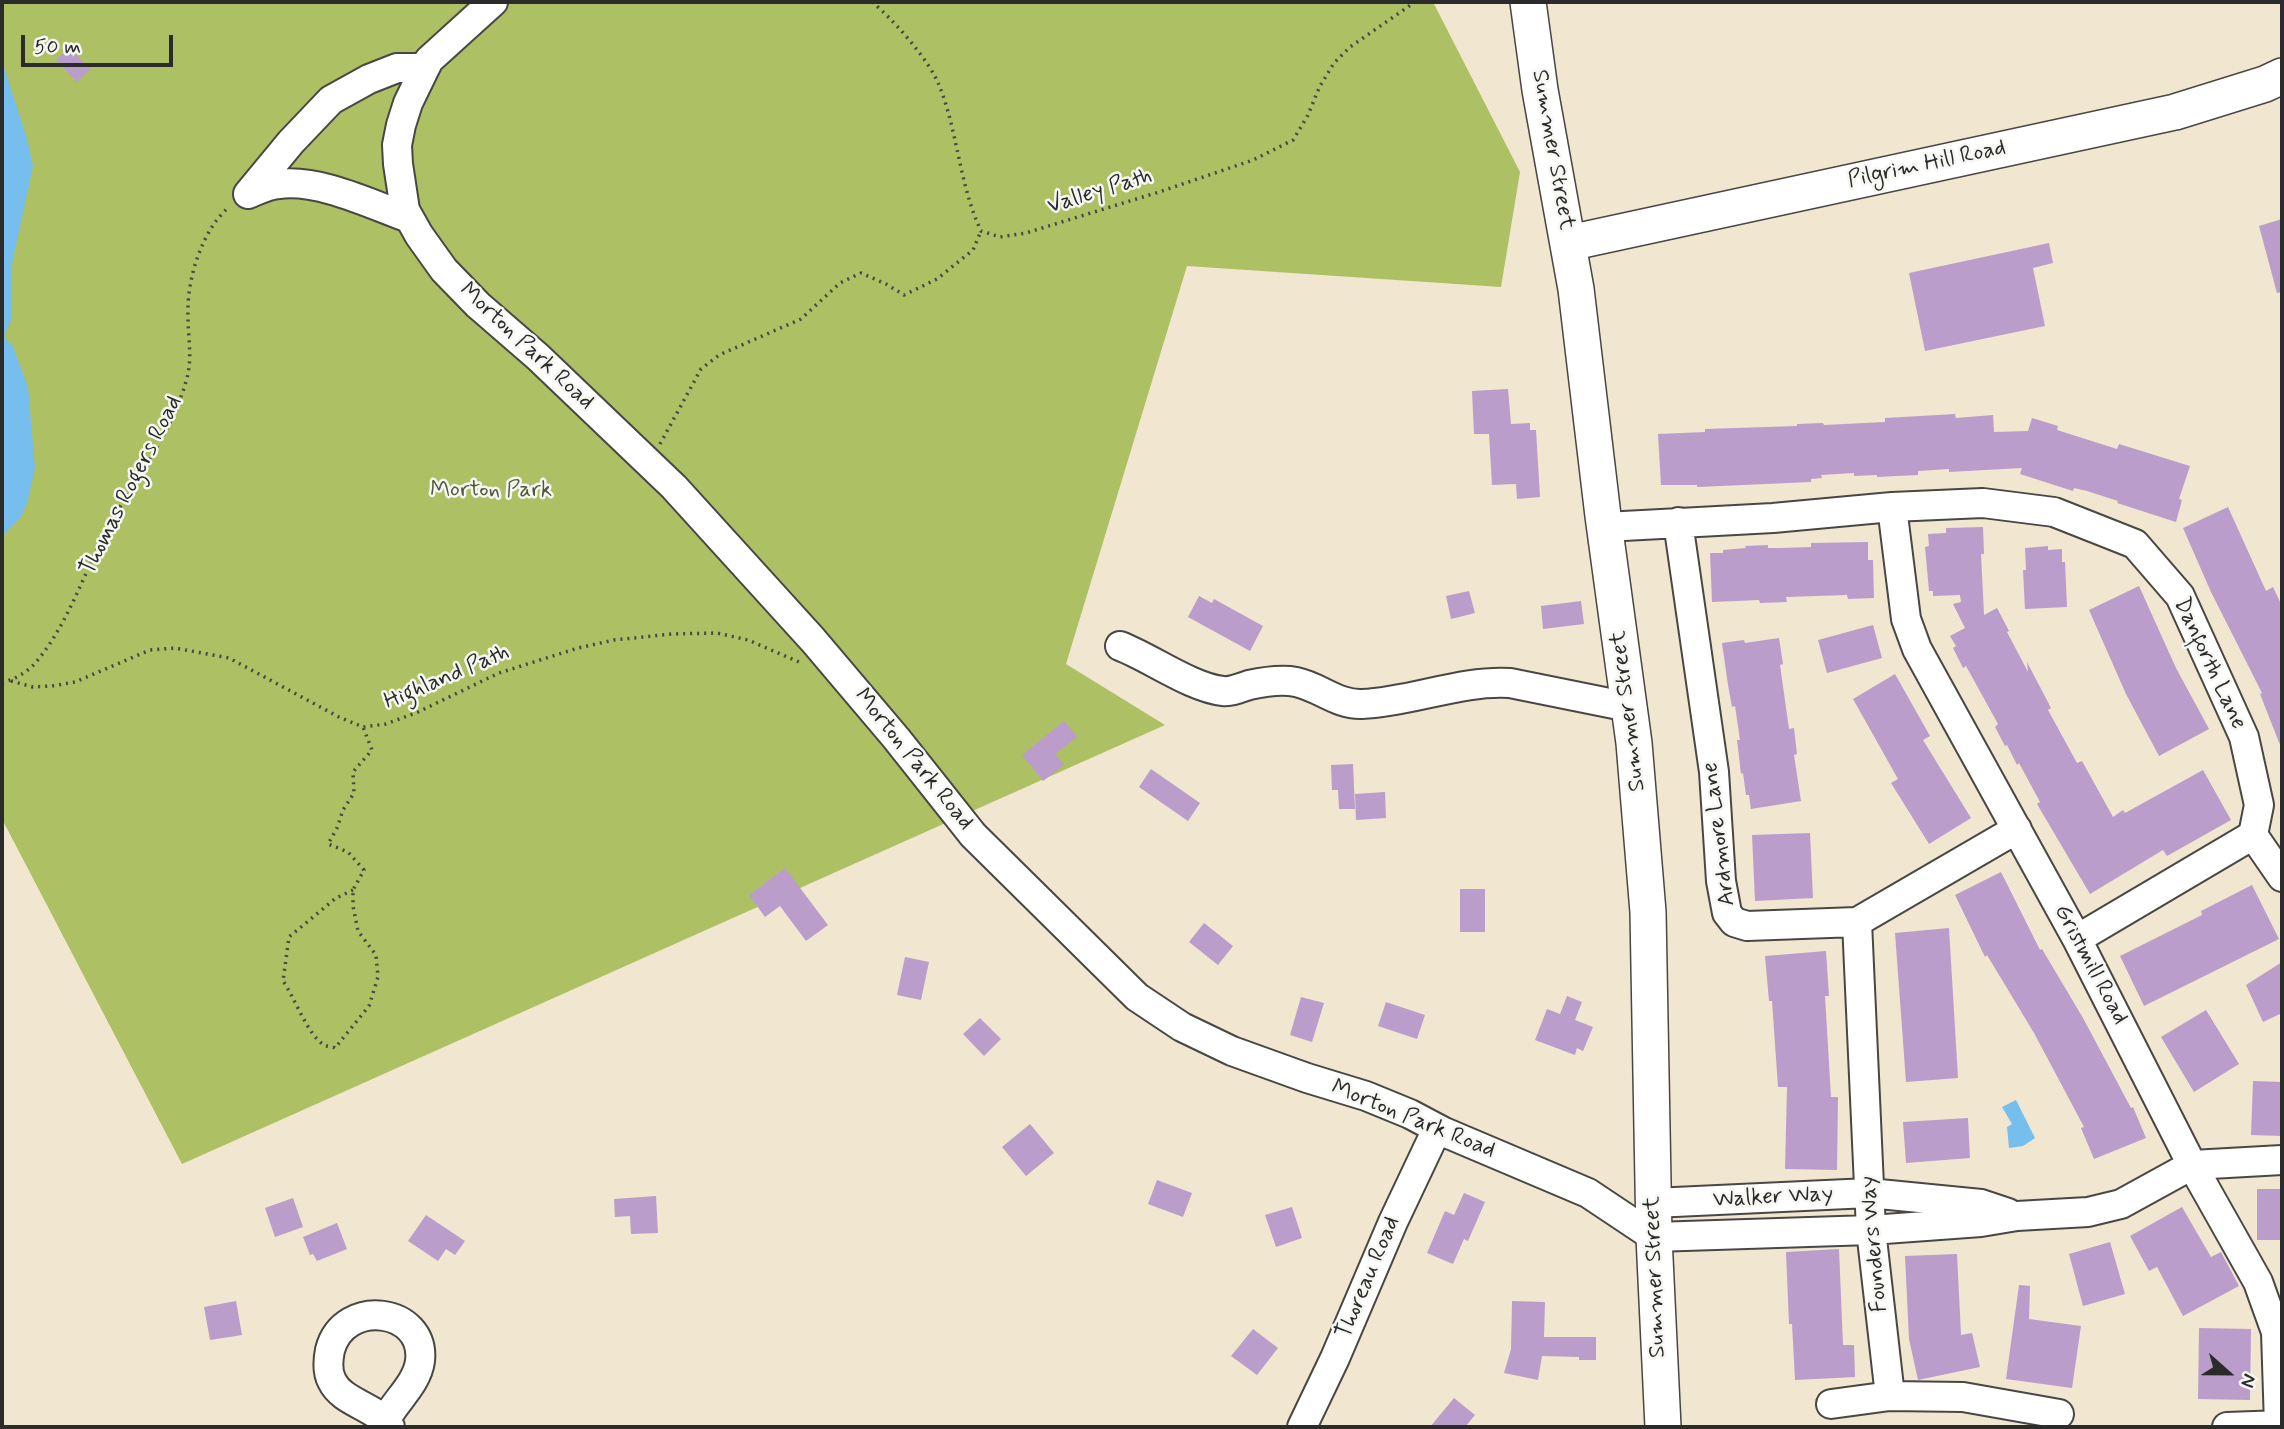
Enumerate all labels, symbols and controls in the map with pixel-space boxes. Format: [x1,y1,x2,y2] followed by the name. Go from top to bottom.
[24,21,177,65] scale bar
[34,33,81,61] text: 50 m
[1524,68,1580,232] street label: Summer Street
[1845,135,2009,195] street label: Pilgrim Hill Road
[1044,163,1156,221] street label: Valley Path
[453,277,599,417] street label: Morton Park Road
[75,392,189,580] street label: Thomas Rogers Road
[430,477,552,505] park label: Morton Park
[2166,594,2252,734] street label: Danforth Lane
[1605,629,1653,793] street label: Summer Street
[380,639,514,717] street label: Highland Path
[847,684,979,836] street label: Morton Park Road
[1697,760,1743,908] street label: Ardmore Lane
[2047,900,2133,1030] street label: Gristmill Road
[1327,1075,1499,1165] street label: Morton Park Road
[1855,1175,1895,1313] street label: Founders Way
[1712,1181,1834,1215] street label: Walker Way
[1639,1196,1673,1358] street label: Summer Street
[1331,1213,1407,1343] street label: Thoreau Road
[2193,1338,2263,1408] north arrow
[2234,1370,2262,1391] text: N

